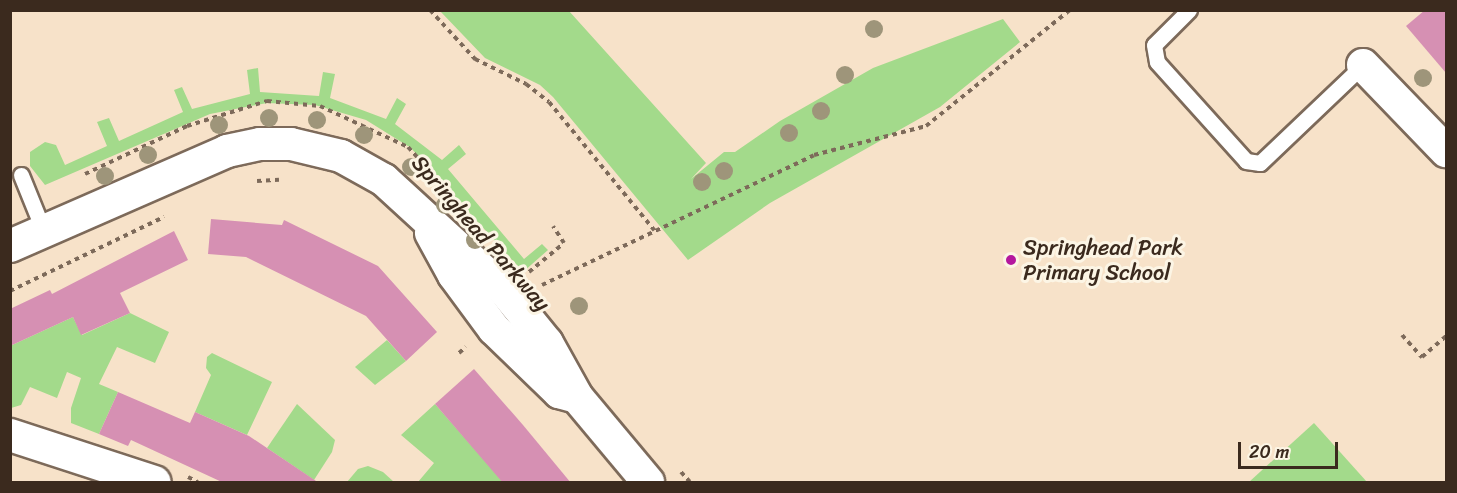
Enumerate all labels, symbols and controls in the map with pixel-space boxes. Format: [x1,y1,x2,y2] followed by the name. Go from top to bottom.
[406,150,556,316] street label: Springhead Parkway
[1023,234,1183,286] place label: Springhead Park Primary School
[1004,253,1018,267] marker: Springhead Park Primary School
[1241,430,1342,468] scale bar
[1249,436,1289,468] text: 20 m

